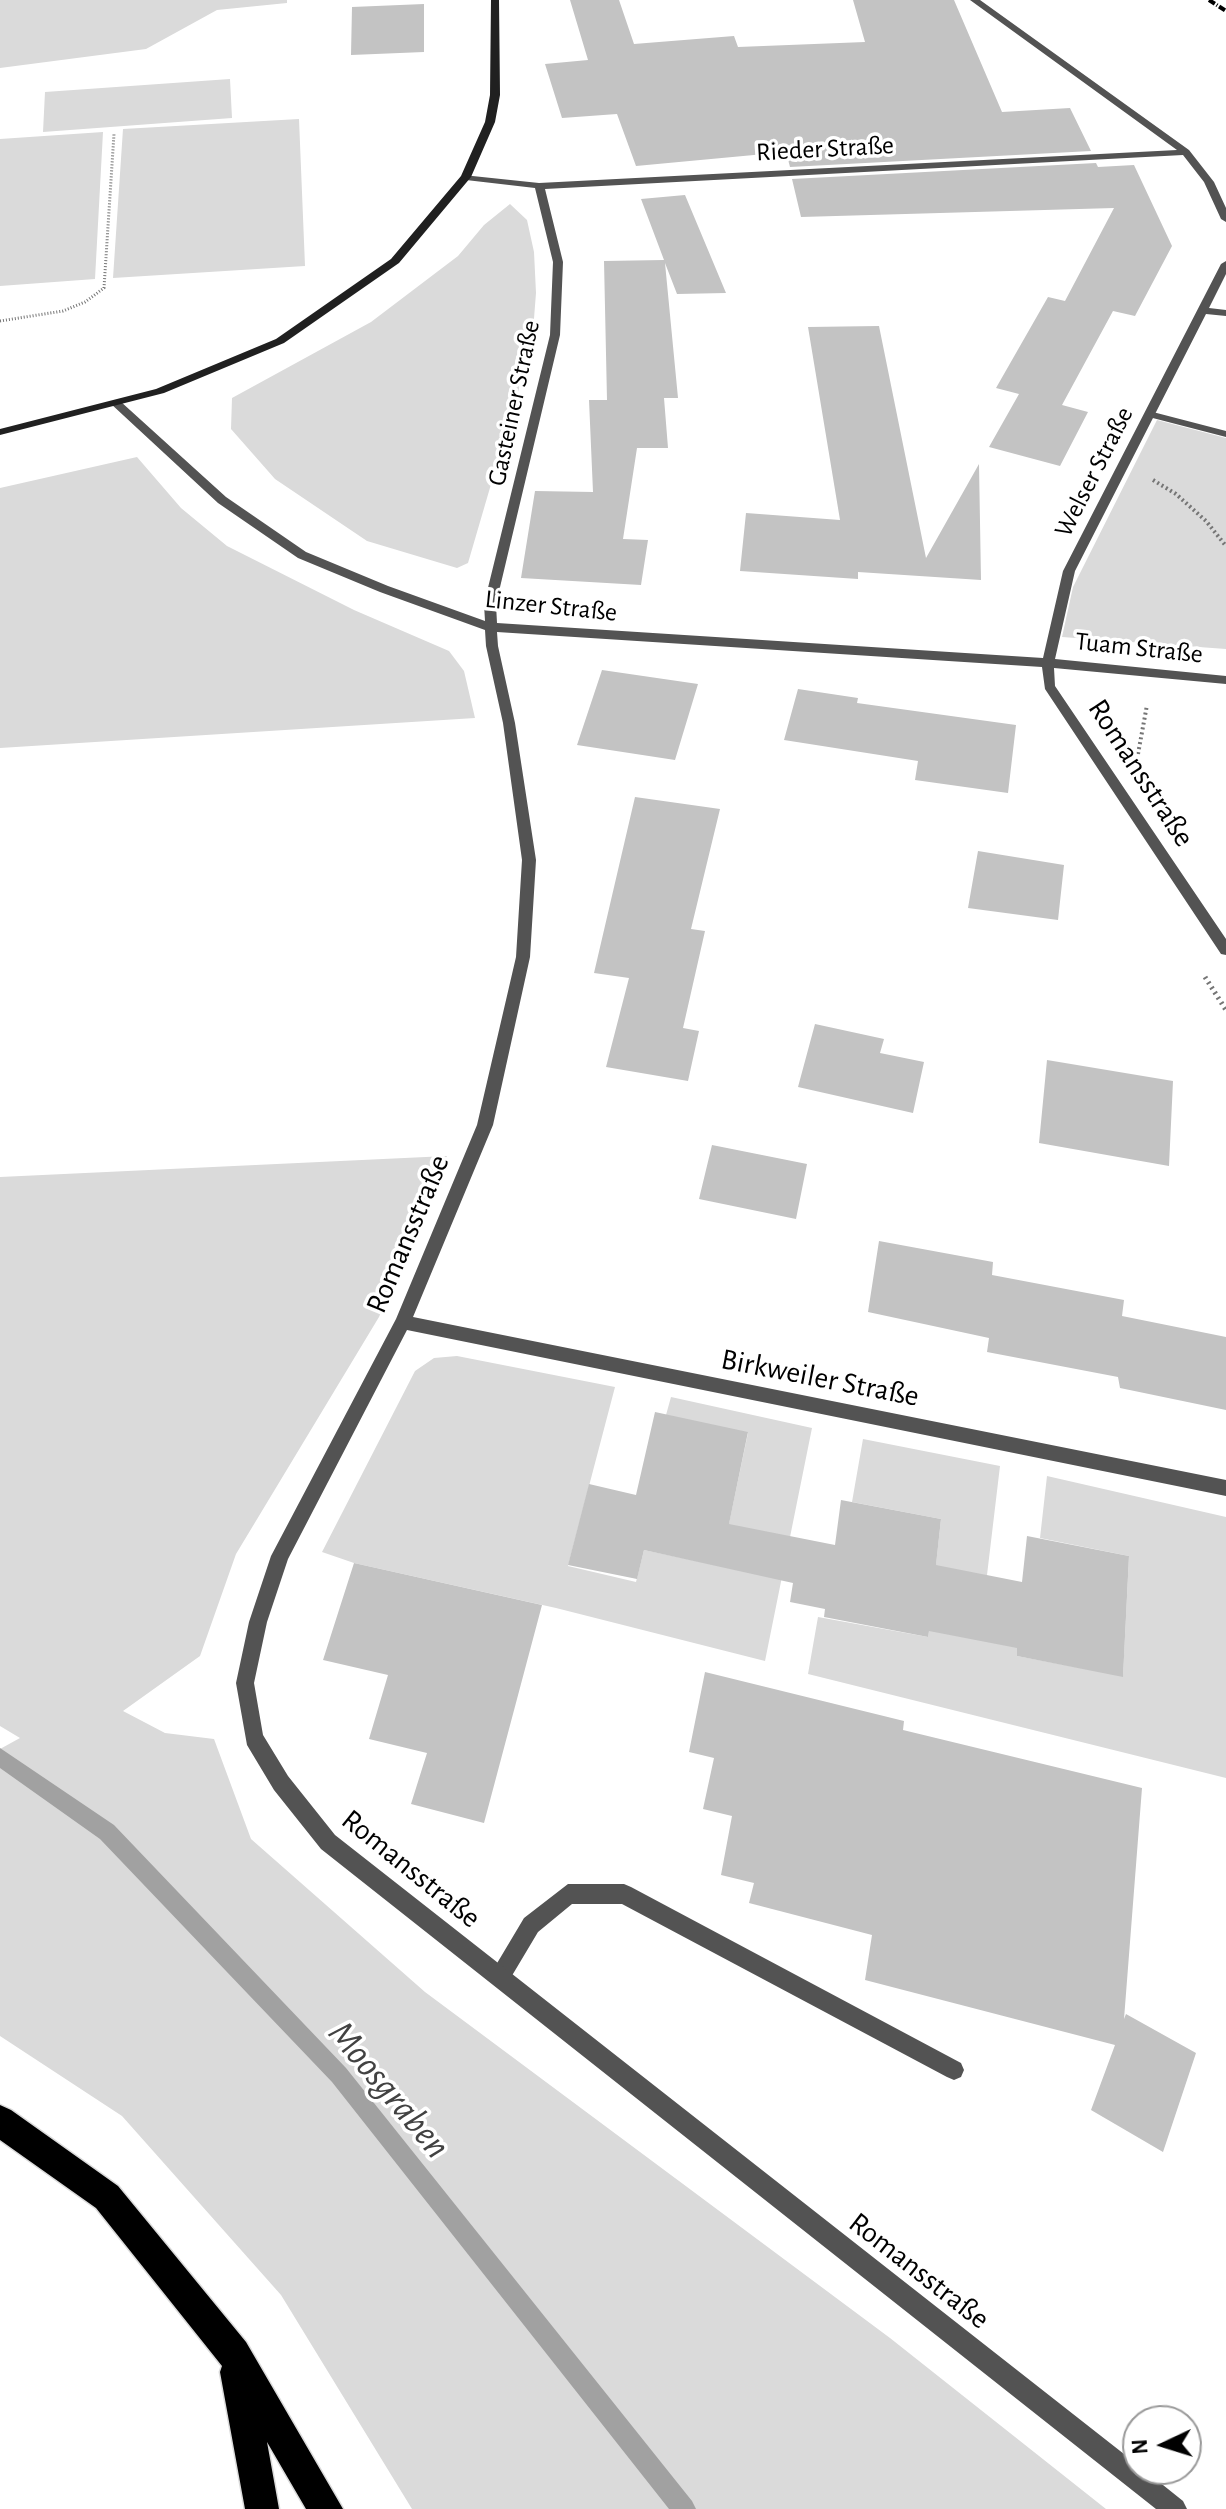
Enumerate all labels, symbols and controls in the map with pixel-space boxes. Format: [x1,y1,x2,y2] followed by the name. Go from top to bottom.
[755,130,895,168] street label: Rieder Straße
[481,317,547,489] street label: Gasteiner Straße
[1048,402,1140,542] street label: Welser Straße
[483,584,619,628] street label: Linzer Straße
[1074,626,1204,670] street label: Tuam Straße
[1080,693,1202,853] street label: Romansstraße
[359,1149,457,1319] street label: Romansstraße
[718,1341,922,1415] street label: Birkweiler Straße
[334,1802,488,1936] street label: Romansstraße
[318,2012,460,2168] water label: Moosgraben
[842,2205,996,2337] street label: Romansstraße
[1122,2405,1202,2485] north arrow
[1129,2438,1152,2455] text: N

